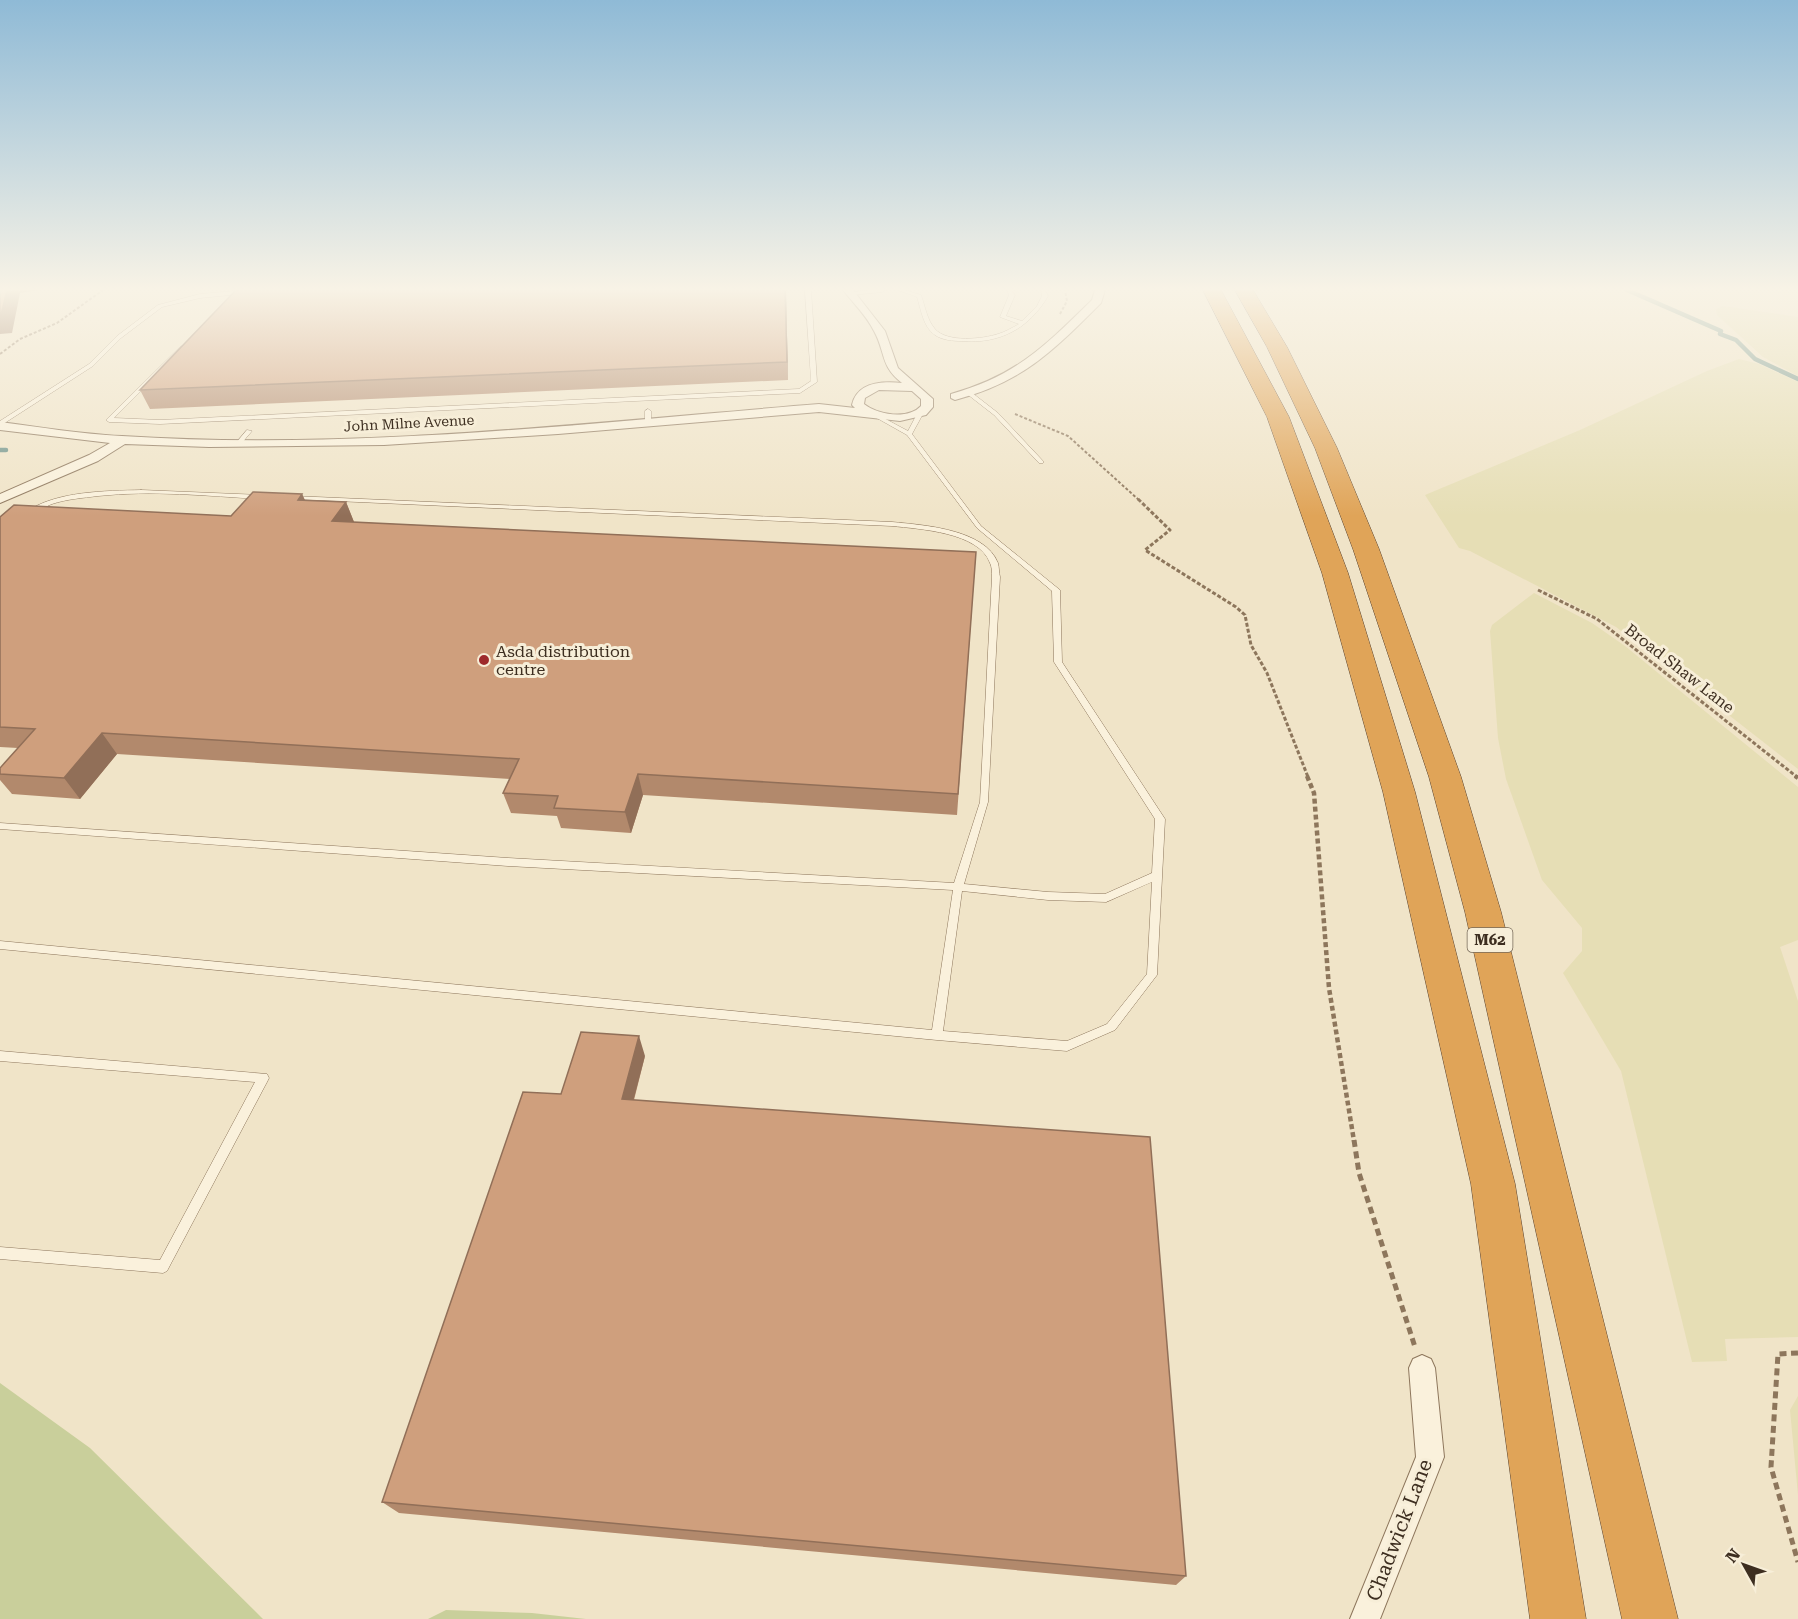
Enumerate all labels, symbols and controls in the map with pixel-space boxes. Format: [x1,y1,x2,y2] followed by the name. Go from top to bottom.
[343,412,475,434] street label: John Milne Avenue
[1621,620,1738,717] street label: Broad Shaw Lane
[496,642,630,679] place label: Asda distribution centre
[477,653,491,667] marker: Asda distribution centre
[1468,928,1512,952] road number: M62
[1361,1456,1437,1604] street label: Chadwick Lane
[1714,1535,1774,1595] north arrow
[1722,1545,1744,1567] text: N

